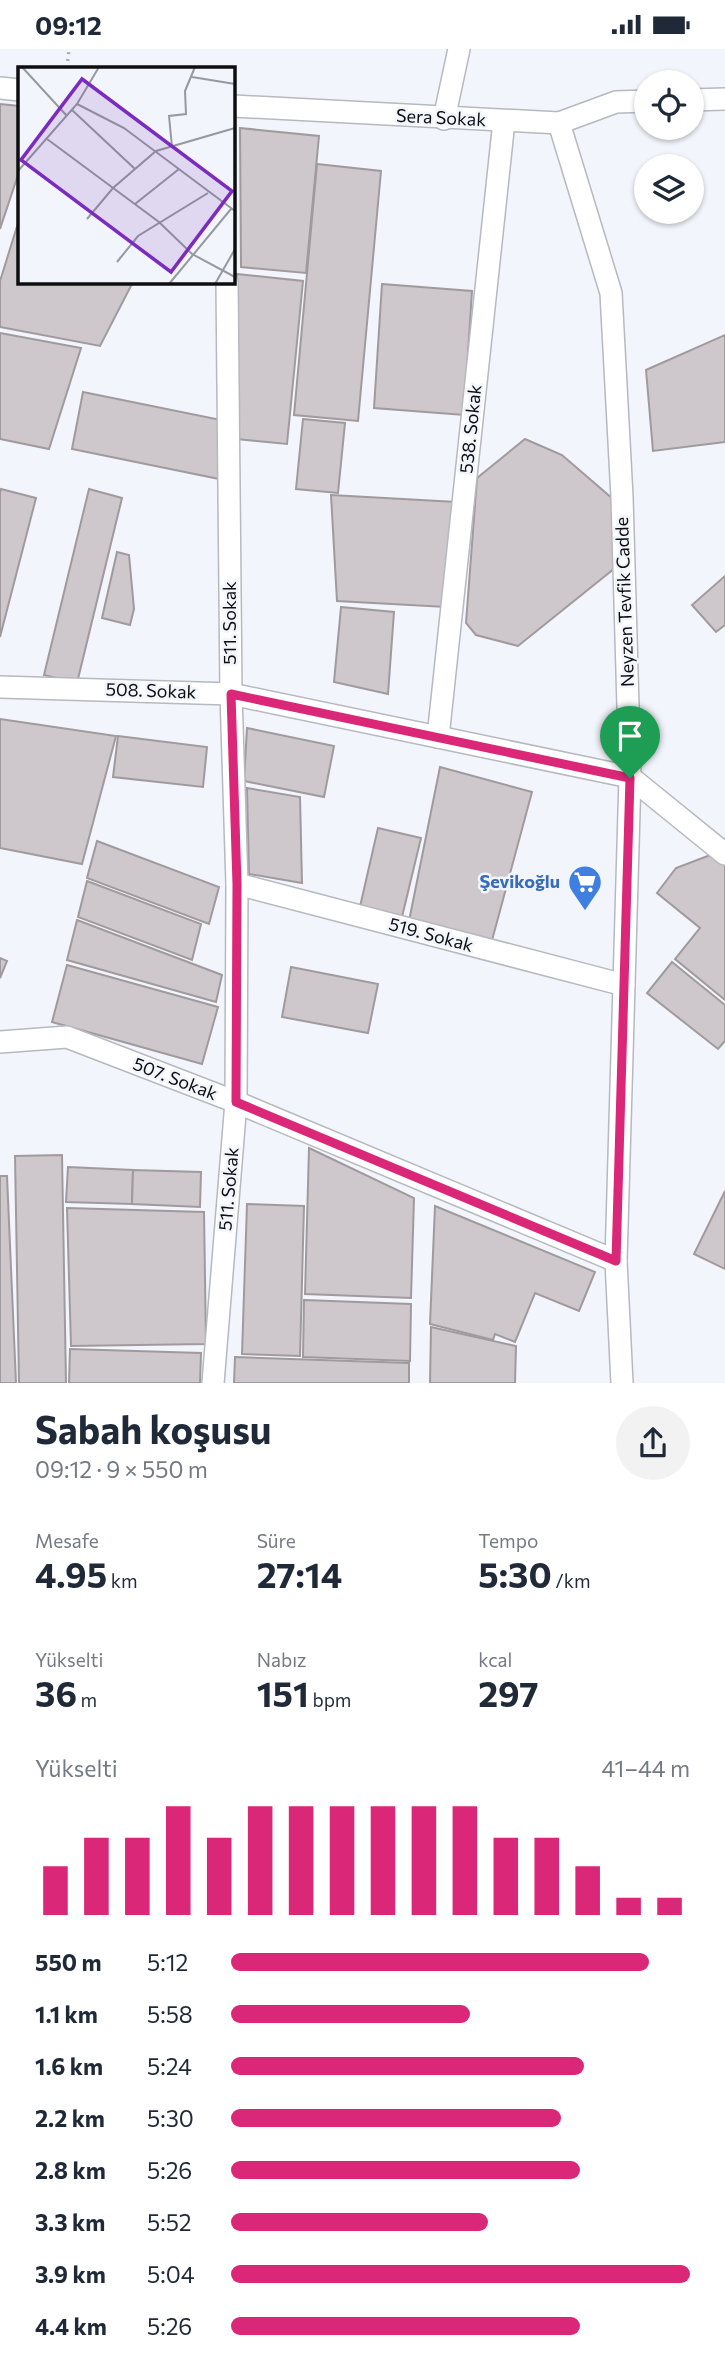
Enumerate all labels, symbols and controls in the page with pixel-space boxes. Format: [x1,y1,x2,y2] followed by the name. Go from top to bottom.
[35,9,102,40] text: 09:12
[18,67,234,283] inset map
[634,70,704,224] map controls
[634,70,704,140] button: locate
[395,104,487,130] street label: Sera Sokak
[634,154,704,224] button: layers
[454,383,486,474] street label: 538. Sokak
[610,517,638,687] street label: Neyzen Tevfik Cadde
[218,581,240,665] street label: 511. Sokak
[105,677,197,703] street label: 508. Sokak
[600,706,660,778] pin
[611,717,649,755] icon: arrive
[566,863,604,912] supermarket icon: Şevikoğlu
[480,870,560,892] place label: Şevikoğlu
[387,912,476,956] street label: 519. Sokak
[130,1052,221,1104] street label: 507. Sokak
[213,1146,243,1232] street label: 511. Sokak
[35,1405,272,1452] text: Sabah koşusu
[616,1406,690,1480] button: share
[35,1455,208,1483] text: 09:12 · 9 × 550 m
[35,1529,99,1552] text: Mesafe
[257,1529,296,1552] text: Süre
[478,1529,538,1552] text: Tempo
[35,1552,107,1595] text: 4.95
[257,1552,342,1595] text: 27:14
[478,1552,552,1595] text: 5:30
[107,1569,138,1592] text: km
[552,1569,591,1592] text: /km
[35,1648,103,1671] text: Yükselti
[257,1648,306,1671] text: Nabız
[478,1648,512,1671] text: kcal
[35,1671,77,1714] text: 36
[257,1671,309,1714] text: 151
[478,1671,539,1714] text: 297
[77,1688,97,1711] text: m
[309,1688,351,1711] text: bpm
[35,1754,118,1782] text: Yükselti
[601,1754,690,1782] text: 41–44 m
[35,1948,102,1976] text: 550 m
[147,1948,188,1976] text: 5:12
[35,2000,98,2028] text: 1.1 km
[147,2000,193,2028] text: 5:58
[35,2052,103,2080] text: 1.6 km
[147,2052,192,2080] text: 5:24
[35,2104,105,2132] text: 2.2 km
[147,2104,194,2132] text: 5:30
[35,2156,106,2184] text: 2.8 km
[147,2156,192,2184] text: 5:26
[35,2208,105,2236] text: 3.3 km
[147,2208,192,2236] text: 5:52
[35,2260,106,2288] text: 3.9 km
[147,2260,194,2288] text: 5:04
[35,2312,107,2340] text: 4.4 km
[147,2312,192,2340] text: 5:26

